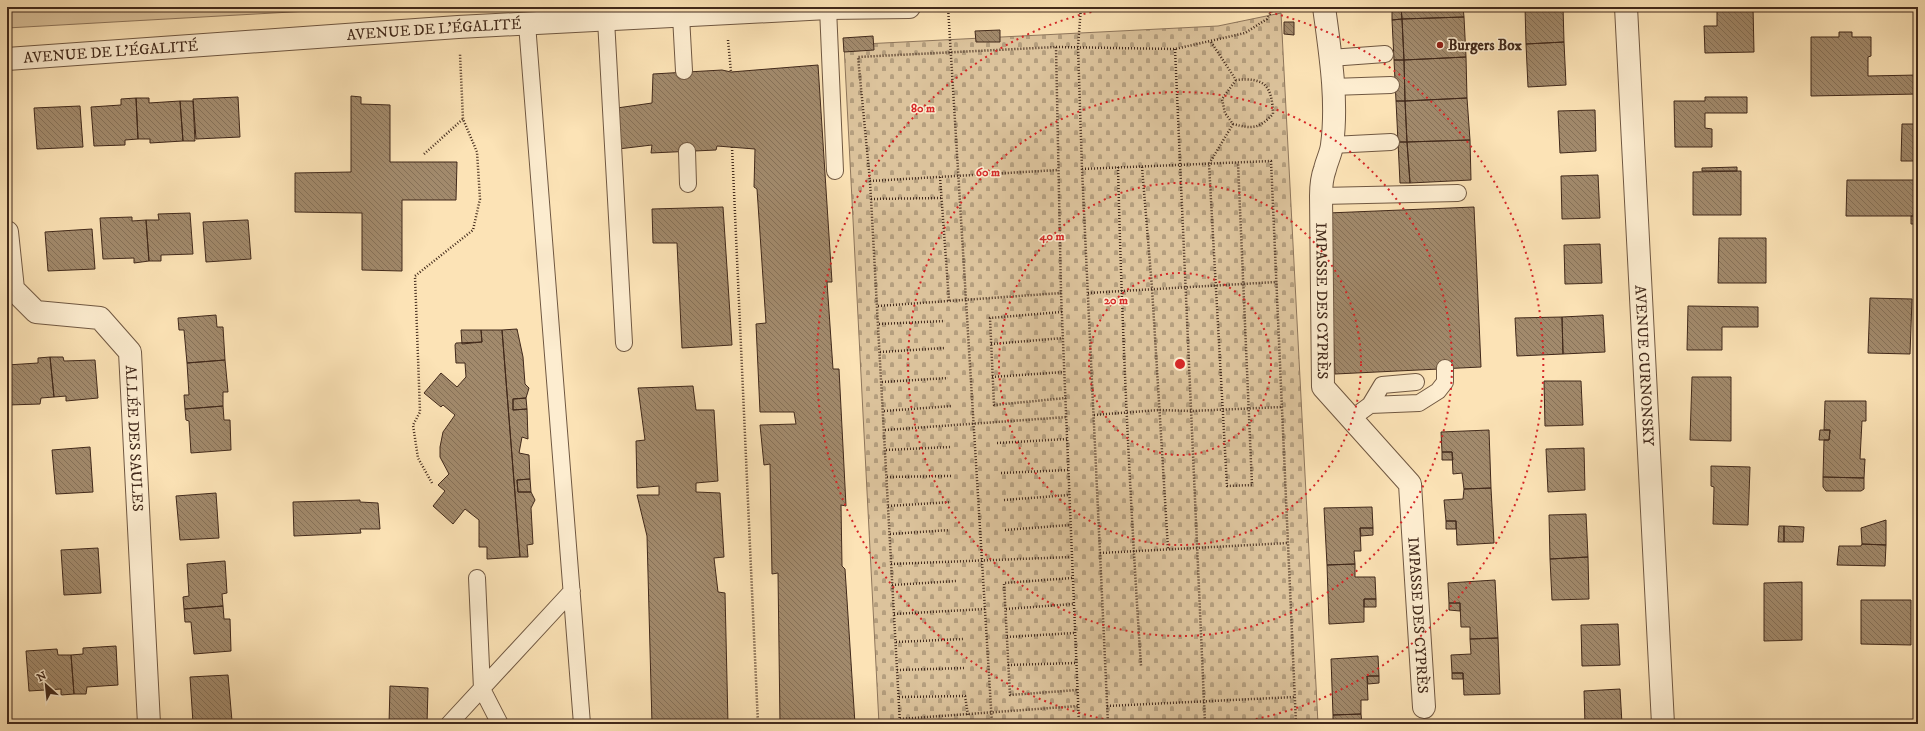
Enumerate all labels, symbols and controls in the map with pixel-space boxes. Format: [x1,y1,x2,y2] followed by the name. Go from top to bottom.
[346,15,522,45] street label: AVENUE DE L'ÉGALITÉ
[23,36,199,68] street label: AVENUE DE L'ÉGALITÉ
[1448,36,1522,55] place label: Burgers Box
[1435,40,1445,50] marker: Burgers Box
[911,101,935,116] text: 80 m
[976,165,1000,180] text: 60 m
[1311,222,1332,380] street label: IMPASSE DES CYPRÈS
[1039,229,1064,244] text: 40 m
[1630,285,1658,447] street label: AVENUE CURNONSKY
[1104,293,1128,308] text: 20 m
[1173,357,1187,371] centre of rings
[121,365,147,512] street label: ALLÉE DES SAULES
[1403,536,1432,694] street label: IMPASSE DES CYPRÈS
[26,665,66,705] north arrow
[35,669,49,685] text: N

